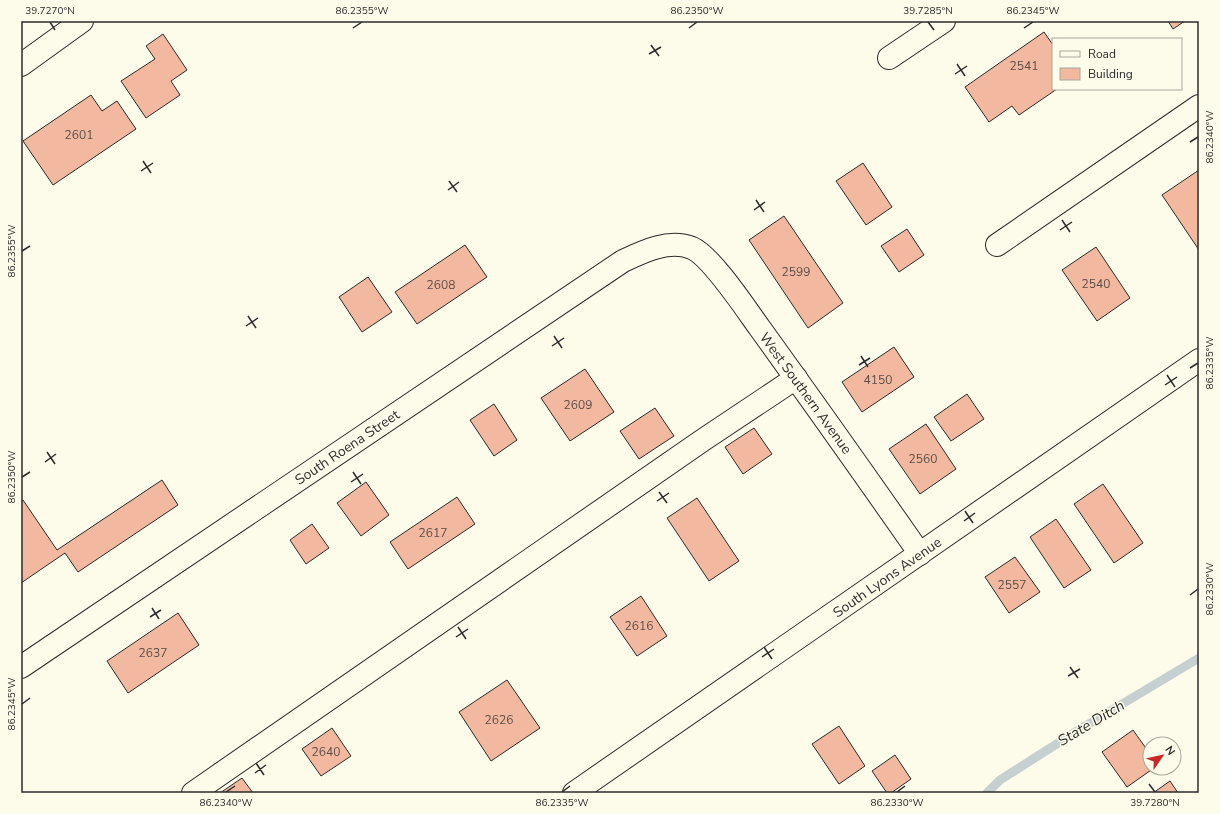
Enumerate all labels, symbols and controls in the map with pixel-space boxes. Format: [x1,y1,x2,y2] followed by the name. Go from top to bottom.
[25,4,75,18] text: 39.7270°N
[335,4,389,18] text: 86.2355°W
[670,4,724,18] text: 86.2350°W
[903,4,953,18] text: 39.7285°N
[1006,4,1060,18] text: 86.2345°W
[1052,38,1182,90] legend
[1088,46,1116,62] text: Road
[1010,58,1038,74] house number: 2541
[1088,66,1133,82] text: Building
[1203,110,1217,164] text: 86.2340°W
[65,127,93,143] house number: 2601
[5,224,19,278] text: 86.2355°W
[782,264,810,280] house number: 2599
[1082,276,1110,292] house number: 2540
[427,277,455,293] house number: 2608
[755,329,856,458] street label: West Southern Avenue
[1203,336,1217,390] text: 86.2335°W
[864,372,892,388] house number: 4150
[564,397,592,413] house number: 2609
[291,405,403,489] street label: South Roena Street
[5,450,19,504] text: 86.2350°W
[909,451,937,467] house number: 2560
[419,525,447,541] house number: 2617
[829,533,945,622] street label: South Lyons Avenue
[1203,562,1217,616] text: 86.2330°W
[998,577,1026,593] house number: 2557
[625,618,653,634] house number: 2616
[139,645,167,661] house number: 2637
[5,677,19,731] text: 86.2345°W
[1054,695,1128,751] water label: State Ditch
[485,712,513,728] house number: 2626
[1142,736,1182,776] north arrow
[1161,743,1178,758] text: N
[312,744,340,760] house number: 2640
[199,796,253,810] text: 86.2340°W
[535,796,589,810] text: 86.2335°W
[870,796,924,810] text: 86.2330°W
[1130,796,1180,810] text: 39.7280°N

